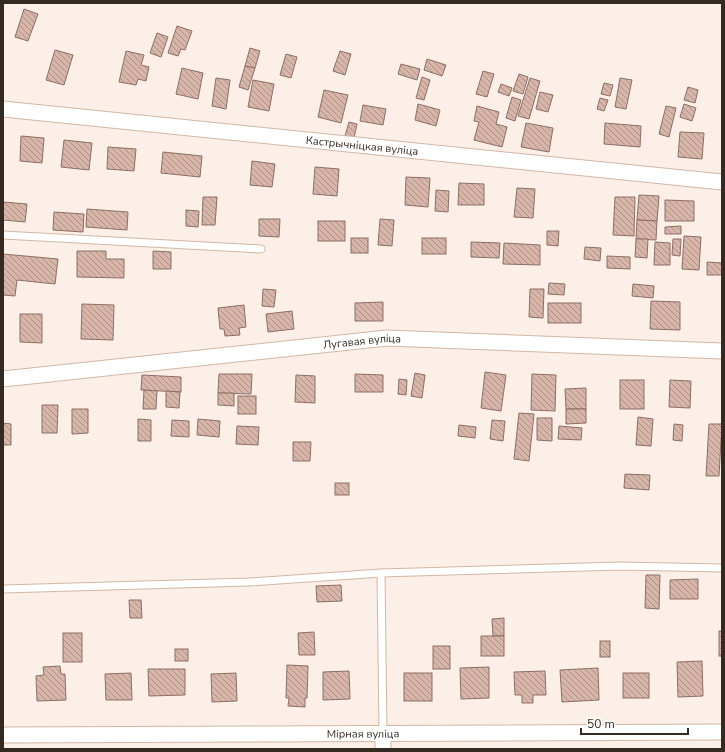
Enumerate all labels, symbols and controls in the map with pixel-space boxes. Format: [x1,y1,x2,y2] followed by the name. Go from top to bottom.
[305,132,419,159] street label: Кастрычніцкая вуліца
[322,330,401,352] street label: Лугавая вуліца
[581,710,688,736] scale bar
[587,716,615,732] text: 50 m
[327,726,399,741] street label: Мірная вуліца

